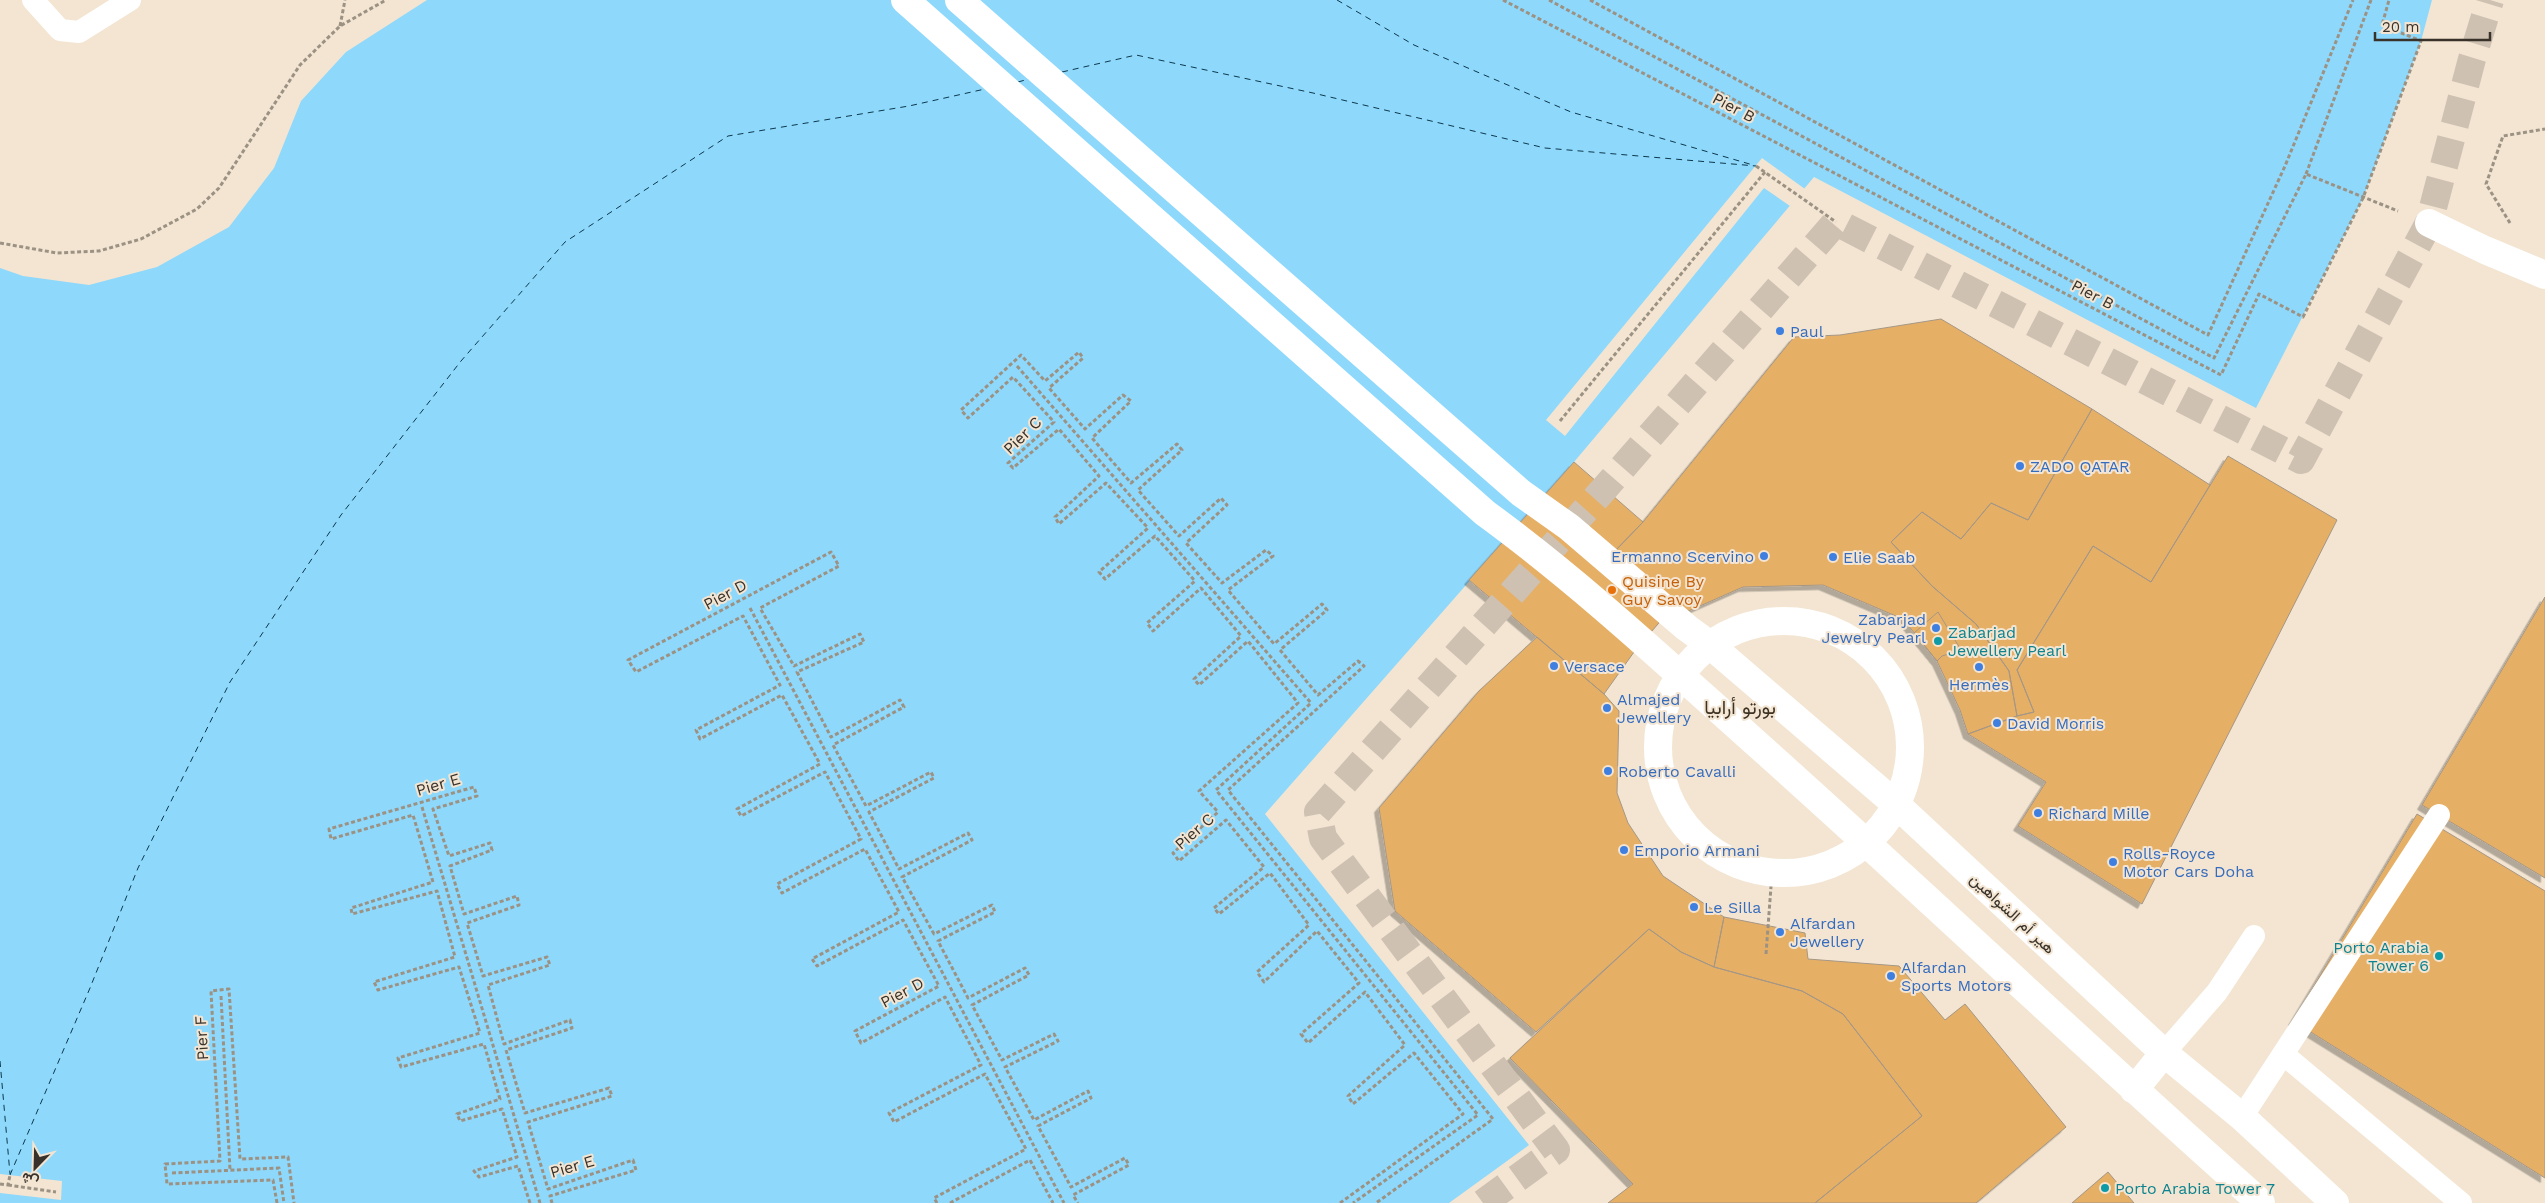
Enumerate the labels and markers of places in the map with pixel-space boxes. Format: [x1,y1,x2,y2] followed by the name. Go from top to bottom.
[1790,322,1824,341] place label: Paul
[1774,325,1786,337] marker: Paul
[2030,457,2130,476] place label: ZADO QATAR
[2014,460,2026,472] marker: ZADO QATAR
[1611,547,1754,566] place label: Ermanno Scervino
[1843,548,1915,567] place label: Elie Saab
[1758,550,1770,562] marker: Ermanno Scervino
[1827,551,1839,563] marker: Elie Saab
[1622,572,1705,609] place label: Quisine By Guy Savoy
[1606,584,1618,596] marker: Quisine By Guy Savoy
[1822,610,1926,647] place label: Zabarjad Jewelry Pearl
[1930,622,1942,634] marker: Zabarjad Jewelry Pearl
[1948,623,2067,660] place label: Zabarjad Jewellery Pearl
[1932,635,1944,647] marker: Zabarjad Jewellery Pearl
[1564,657,1625,676] place label: Versace
[1548,660,1560,672] marker: Versace
[1973,661,1985,673] marker: Hermès
[1949,675,2009,694] place label: Hermès
[1617,690,1692,727] place label: Almajed Jewellery
[1601,702,1613,714] marker: Almajed Jewellery
[2007,714,2104,733] place label: David Morris
[1991,717,2003,729] marker: David Morris
[1618,762,1736,781] place label: Roberto Cavalli
[1602,765,1614,777] marker: Roberto Cavalli
[2048,804,2149,823] place label: Richard Mille
[2032,807,2044,819] marker: Richard Mille
[1634,841,1760,860] place label: Emporio Armani
[1618,844,1630,856] marker: Emporio Armani
[2123,844,2254,881] place label: Rolls-Royce Motor Cars Doha
[2107,856,2119,868] marker: Rolls-Royce Motor Cars Doha
[1704,898,1761,917] place label: Le Silla
[1688,901,1700,913] marker: Le Silla
[1790,914,1865,951] place label: Alfardan Jewellery
[1774,926,1786,938] marker: Alfardan Jewellery
[2333,938,2429,975] place label: Porto Arabia Tower 6
[2433,950,2445,962] marker: Porto Arabia Tower 6
[1901,958,2011,995] place label: Alfardan Sports Motors
[1885,970,1897,982] marker: Alfardan Sports Motors
[2115,1179,2275,1198] place label: Porto Arabia Tower 7
[2099,1182,2111,1194] marker: Porto Arabia Tower 7

